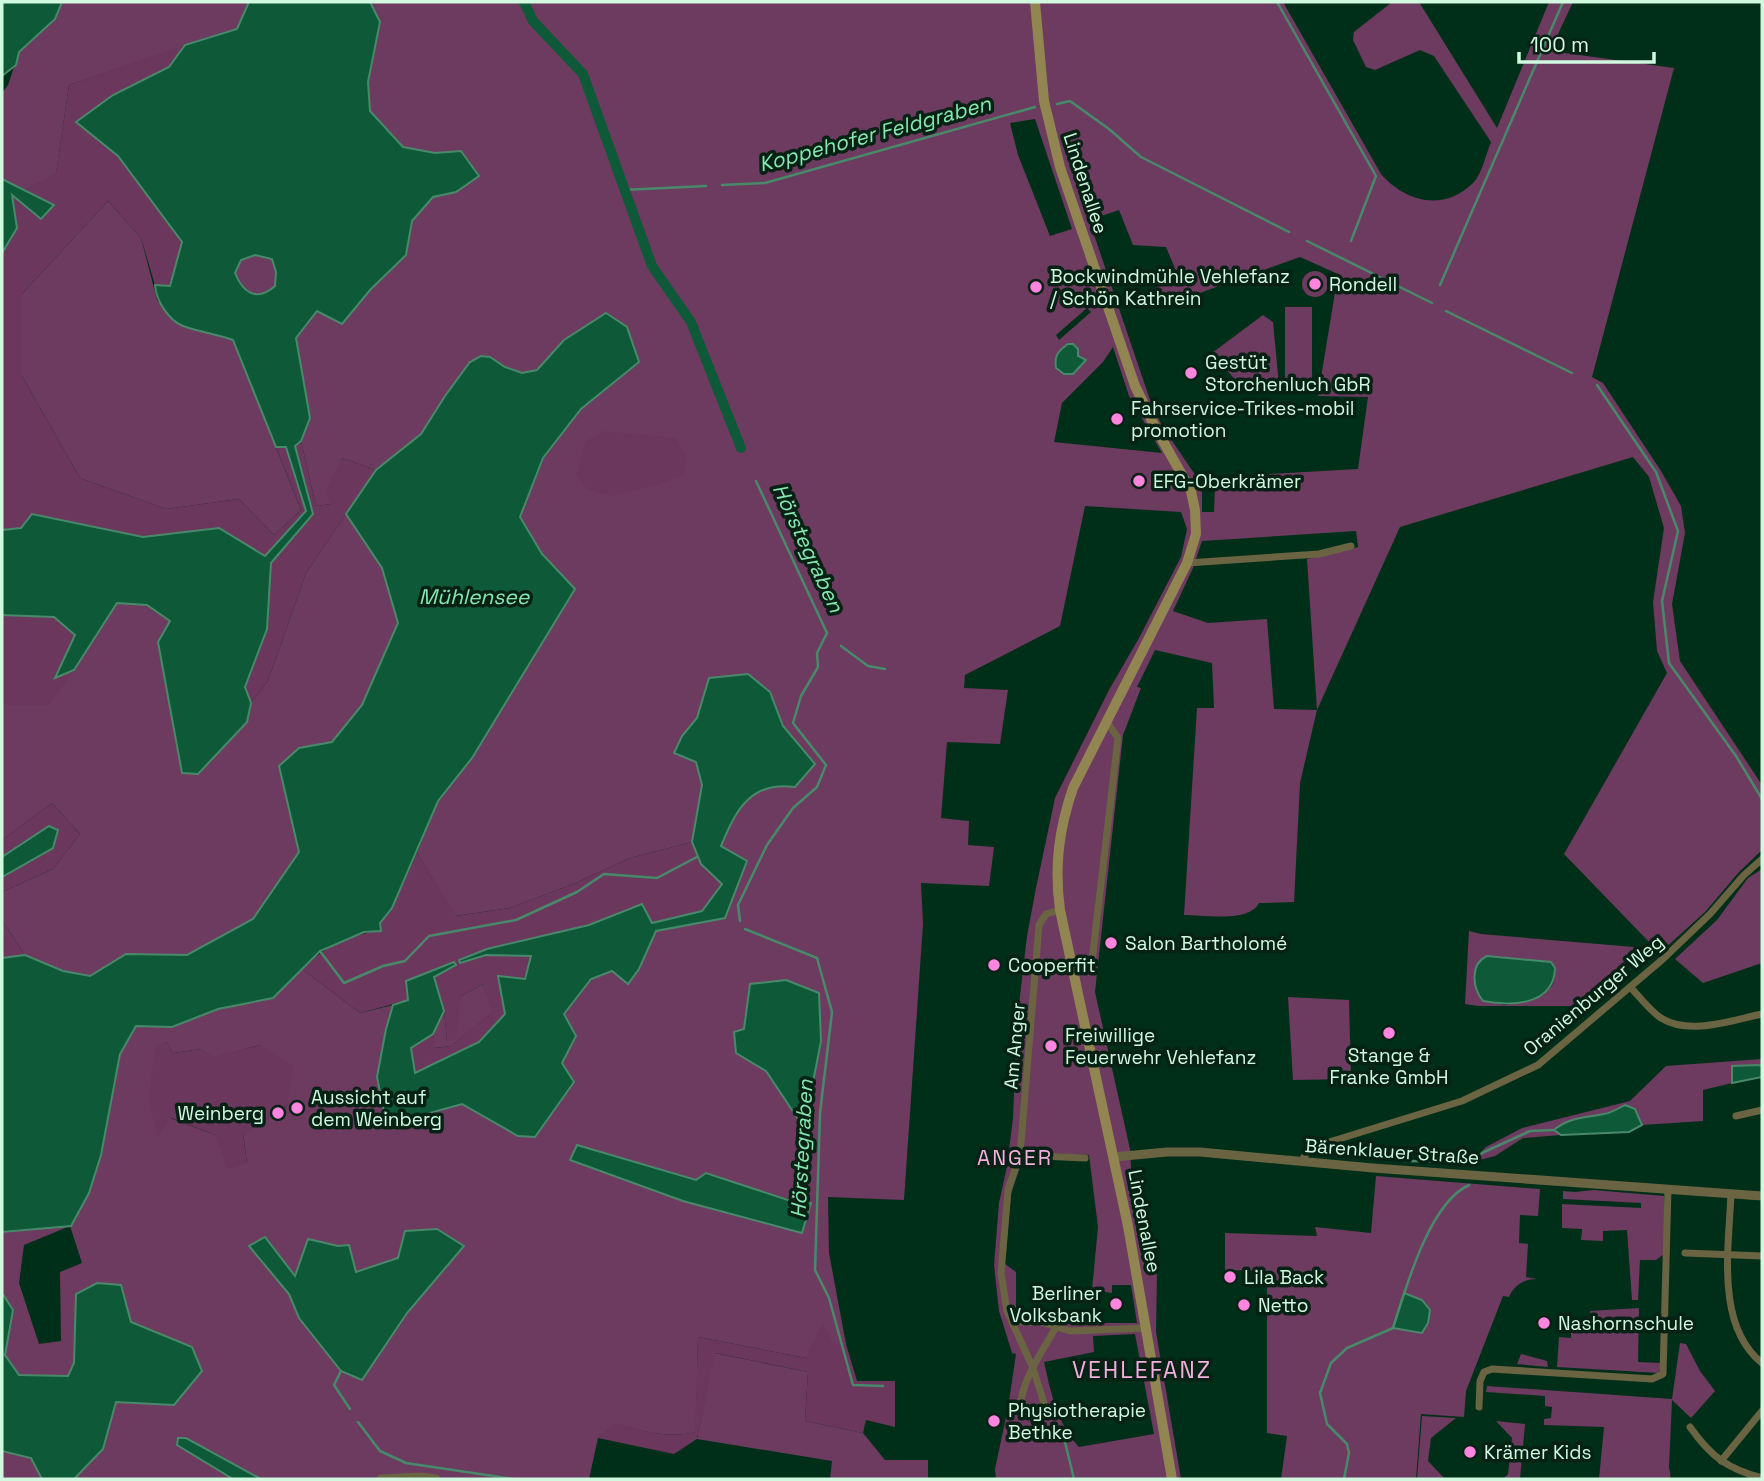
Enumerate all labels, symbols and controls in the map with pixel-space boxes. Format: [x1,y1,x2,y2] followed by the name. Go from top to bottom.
[1519,21,1654,65] scale bar
[1530,31,1589,58] text: 100 m
[756,89,995,177] water label: Koppehofer Feldgraben
[1057,130,1114,237] street label: Lindenallee
[1050,264,1290,311] place label: Bockwindmühle Vehlefanz / Schön Kathrein
[1329,272,1397,297] place label: Rondell
[1307,276,1323,292] marker: Rondell
[1028,279,1044,295] marker: Bockwindmühle Vehlefanz / Schön Kathrein
[1205,350,1370,397] place label: Gestüt Storchenluch GbR
[1183,365,1199,381] marker: Gestüt Storchenluch GbR
[1131,396,1354,443] place label: Fahrservice-Trikes-mobil promotion
[1109,411,1125,427] marker: Fahrservice-Trikes-mobil promotion
[1153,469,1301,494] place label: EFG-Oberkrämer
[1131,473,1147,489] marker: EFG-Oberkrämer
[767,479,851,617] water label: Hörstegraben
[419,583,531,610] water label: Mühlensee
[1518,929,1669,1061] street label: Oranienburger Weg
[1125,931,1287,956] place label: Salon Bartholomé
[1103,935,1119,951] marker: Salon Bartholomé
[1008,953,1096,978] place label: Cooperfit
[986,957,1002,973] marker: Cooperfit
[998,1002,1031,1091] street label: Am Anger
[1065,1023,1256,1070] place label: Freiwillige Feuerwehr Vehlefanz
[1381,1025,1397,1041] marker: Stange & Franke GmbH
[1043,1038,1059,1054] marker: Freiwillige Feuerwehr Vehlefanz
[1329,1043,1449,1090] place label: Stange & Franke GmbH
[784,1078,819,1219] water label: Hörstegraben
[311,1085,442,1132] place label: Aussicht auf dem Weinberg
[289,1100,305,1116] marker: Aussicht auf dem Weinberg
[178,1101,264,1126] place label: Weinberg
[270,1105,286,1121] marker: Weinberg
[1304,1133,1480,1170] street label: Bärenklauer Straße
[977,1144,1053,1171] district label: ANGER
[1122,1167,1167,1275] street label: Lindenallee
[1244,1265,1324,1290] place label: Lila Back
[1222,1269,1238,1285] marker: Lila Back
[1010,1281,1102,1328] place label: Berliner Volksbank
[1258,1293,1308,1318] place label: Netto
[1108,1296,1124,1312] marker: Berliner Volksbank
[1236,1297,1252,1313] marker: Netto
[1558,1311,1694,1336] place label: Nashornschule
[1536,1315,1552,1331] marker: Nashornschule
[1072,1355,1212,1385] district label: VEHLEFANZ
[1008,1398,1146,1445] place label: Physiotherapie Bethke
[986,1413,1002,1429] marker: Physiotherapie Bethke
[1484,1440,1591,1465] place label: Krämer Kids
[1462,1444,1478,1460] marker: Krämer Kids

